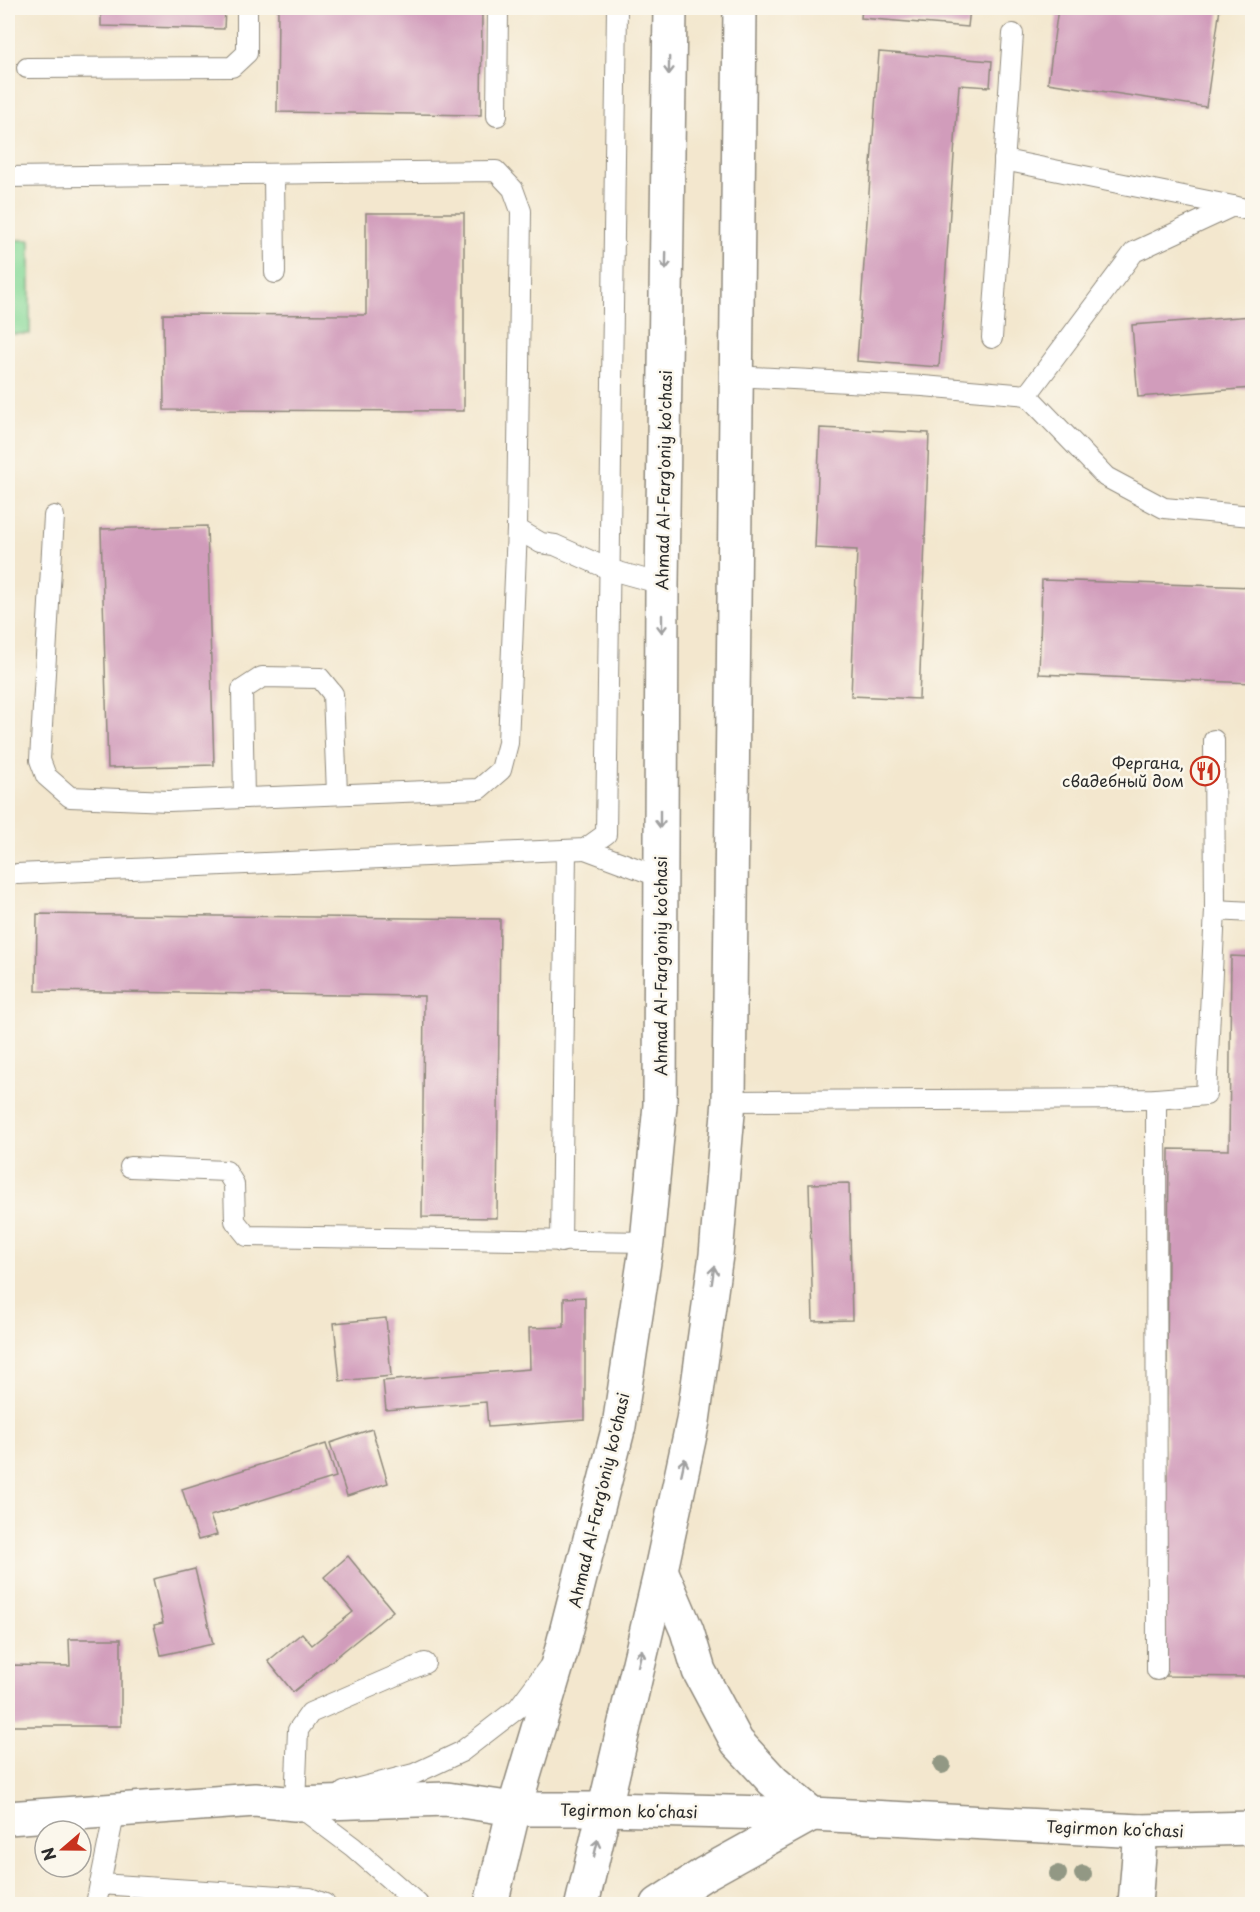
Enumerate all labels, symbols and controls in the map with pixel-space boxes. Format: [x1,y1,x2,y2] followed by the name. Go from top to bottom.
[663,55,675,75] one-way arrow
[661,250,672,270] one-way arrow
[649,370,677,590] street label: Ahmad Al-Farg'oniy ko'chasi
[656,613,668,633] one-way arrow
[1062,750,1184,792] place label: Фергана, свадебный дом
[1189,755,1221,787] restaurant icon: Фергана, свадебный дом
[654,808,666,828] one-way arrow
[648,856,672,1076] street label: Ahmad Al-Farg'oniy ko'chasi
[708,1266,719,1285] one-way arrow
[562,1390,634,1610] street label: Ahmad Al-Farg'oniy ko'chasi
[678,1458,689,1478] one-way arrow
[634,1648,646,1667] one-way arrow
[560,1797,698,1823] street label: Tegirmon koʻchasi
[1046,1814,1184,1842] street label: Tegirmon koʻchasi
[33,1819,93,1879] north arrow
[590,1838,602,1857] one-way arrow
[35,1844,61,1865] text: N

